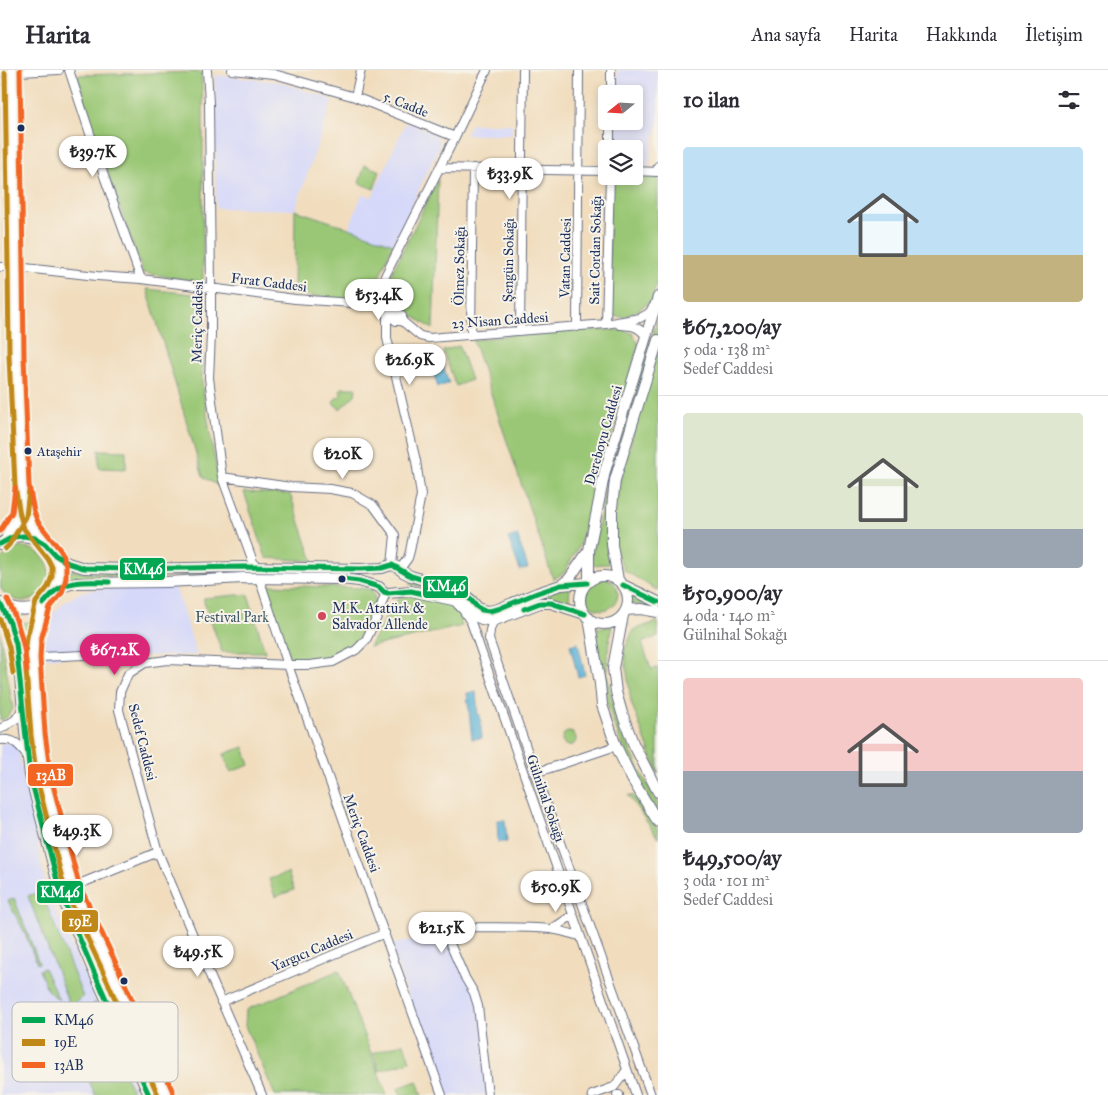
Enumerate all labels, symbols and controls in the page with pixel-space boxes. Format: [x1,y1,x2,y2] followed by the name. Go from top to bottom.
[25,20,90,50] text: Harita
[752,24,821,46] text: Ana sayfa
[849,24,898,46] text: Harita
[926,24,997,46] text: Hakkında
[1025,24,1083,46] text: İletişim
[598,85,642,130] north arrow
[598,85,643,185] map controls
[1055,86,1083,114] icon: filters
[683,87,740,113] text: 10 ilan
[381,88,431,121] street label: 5. Cadde
[16,123,26,133] unlabelled marker
[52,136,134,178] pin: ₺39.7K
[598,140,643,185] button: layers
[70,142,116,161] text: ₺39.7K
[469,158,551,200] pin: ₺33.9K
[487,164,533,183] text: ₺33.9K
[838,180,928,270] icon: home
[586,195,605,305] street label: Sait Cordan Sokağı
[499,218,518,302] street label: Şengün Sokağı
[556,218,575,299] street label: Vatan Caddesi
[448,226,469,306] street label: Ölmez Sokağı
[230,269,308,296] street label: Fırat Caddesi
[338,278,420,321] pin: ₺53.4K
[188,281,207,363] street label: Meriç Caddesi
[356,285,402,304] text: ₺53.4K
[451,309,549,332] street label: 23 Nisan Caddesi
[683,314,781,340] text: ₺67,200/ay
[683,340,770,359] text: 5 oda · 138 m²
[369,344,451,386] pin: ₺26.9K
[386,350,434,369] text: ₺26.9K
[683,359,773,378] text: Sedef Caddesi
[581,383,626,487] street label: Dereboyu Caddesi
[313,438,373,480] pin: ₺20K
[36,444,82,460] place label: Ataşehir
[324,444,362,463] text: ₺20K
[838,445,928,535] icon: home
[23,446,33,456] marker: Ataşehir
[119,557,166,581] line badge: KM46
[123,561,163,579] text: KM46
[337,574,347,584] unlabelled marker
[422,575,469,599] line badge: KM46
[426,578,466,596] text: KM46
[683,580,782,606] text: ₺50,900/ay
[332,600,428,633] place label: M.K. Atatürk & Salvador Allende
[683,606,775,625] text: 4 oda · 140 m²
[195,609,269,626] park label: Festival Park
[316,610,328,622] marker: M.K. Atatürk & Salvador Allende
[683,625,787,644] text: Gülnihal Sokağı
[74,634,156,676] pin: ₺67.2K
[91,640,139,659] text: ₺67.2K
[125,702,160,783] street label: Sedef Caddesi
[838,710,928,800] icon: home
[523,752,568,844] street label: Gülnihal Sokağı
[27,763,74,787] line badge: 13AB
[36,767,66,785] text: 13AB
[339,792,384,875] street label: Meriç Caddesi
[36,814,118,857] pin: ₺49.3K
[53,821,101,840] text: ₺49.3K
[683,845,781,871] text: ₺49,500/ay
[515,870,597,913] pin: ₺50.9K
[683,871,769,890] text: 3 oda · 101 m²
[531,877,581,896] text: ₺50.9K
[36,880,84,904] line badge: KM46
[40,884,80,902] text: KM46
[683,890,773,909] text: Sedef Caddesi
[61,909,99,933] line badge: 19E
[401,912,483,954] pin: ₺21.5K
[69,913,91,931] text: 19E
[419,918,465,937] text: ₺21.5K
[269,926,356,975] street label: Yargıcı Caddesi
[157,936,239,978] pin: ₺49.5K
[174,942,222,961] text: ₺49.5K
[119,976,129,986] unlabelled marker
[12,1002,178,1082] legend
[54,1012,94,1029] text: KM46
[54,1034,77,1051] text: 19E
[54,1057,84,1074] text: 13AB

